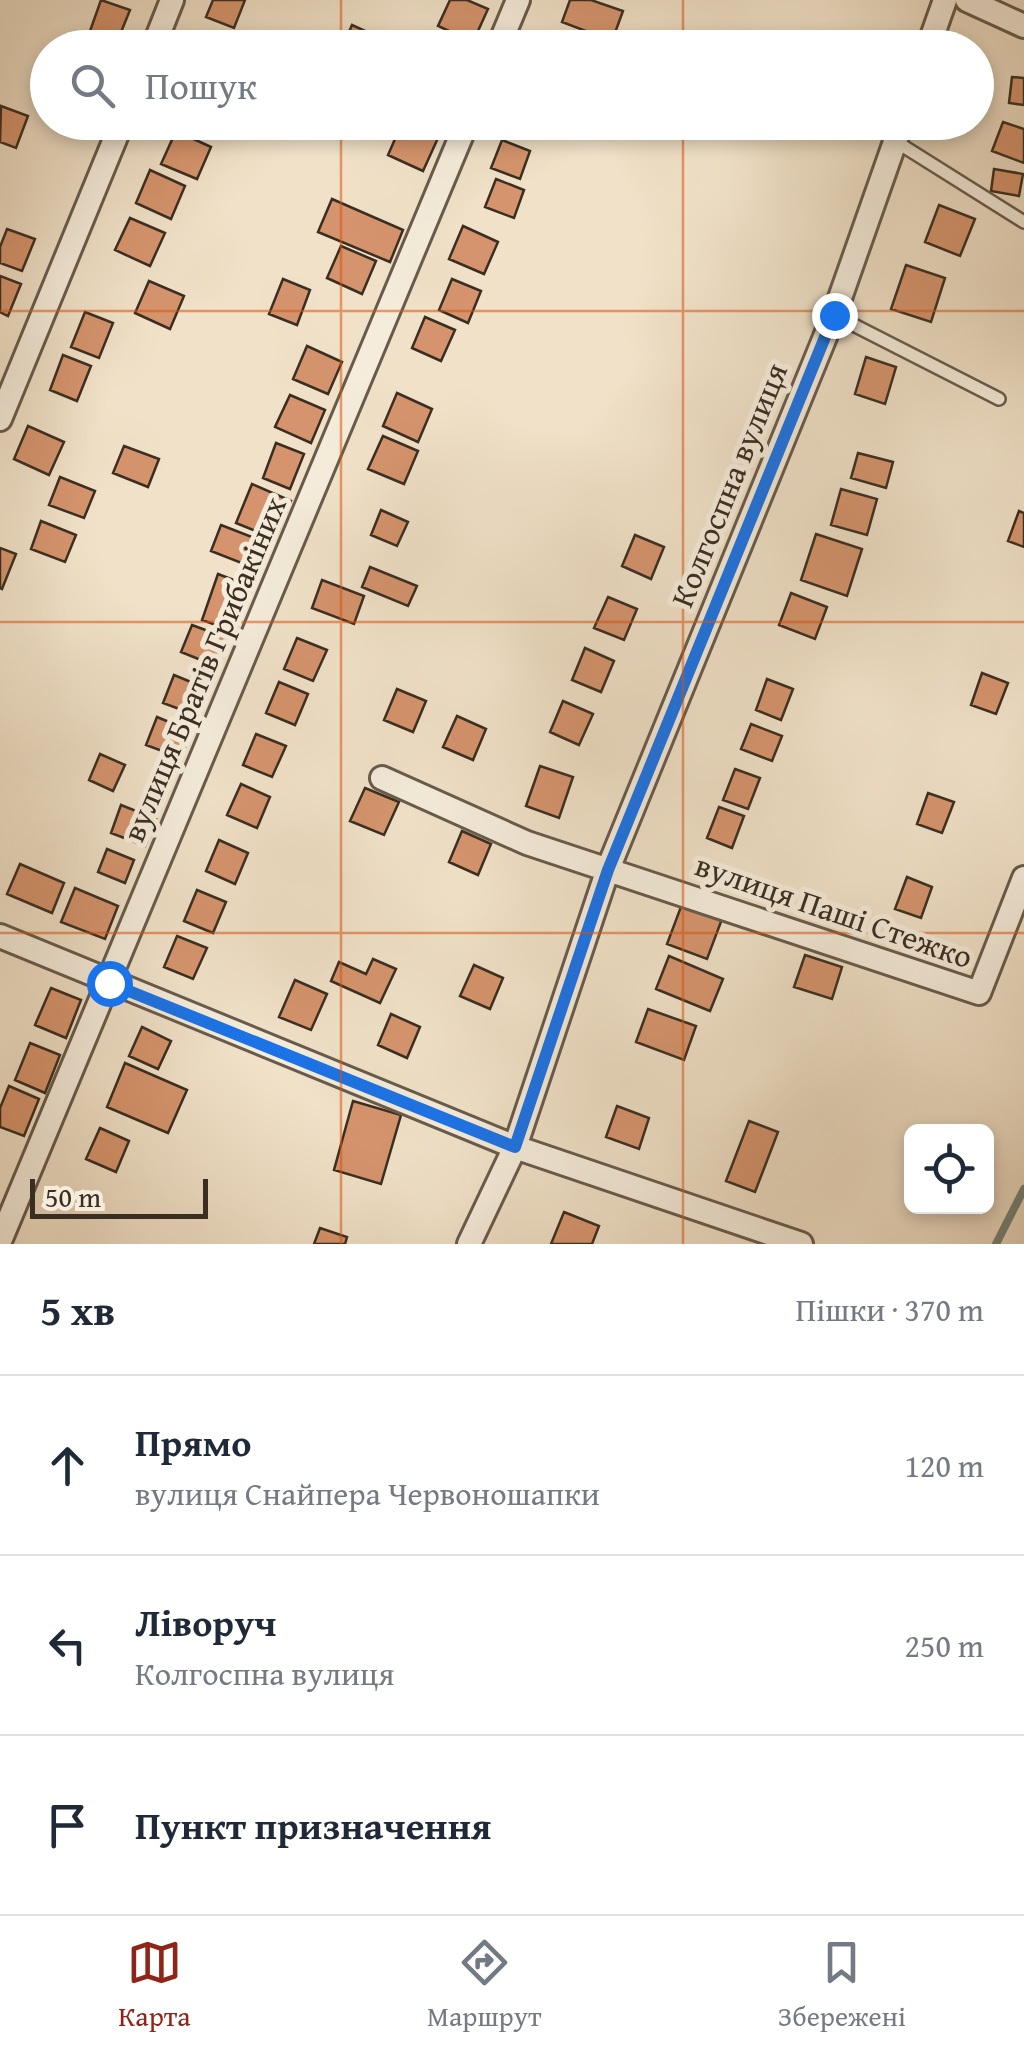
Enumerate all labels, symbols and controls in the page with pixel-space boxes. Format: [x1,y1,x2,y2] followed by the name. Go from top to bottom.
[30,30,994,140] search box
[145,57,257,113] text: Пошук
[65,58,120,113] icon: search
[812,293,858,339] route end
[658,356,799,614] street label: Колгоспна вулиця
[109,488,298,849] street label: вулиця Братів Грибакіних
[689,841,979,980] street label: вулиця Паші Стежко
[87,961,133,1007] route start
[904,1124,994,1214] map controls
[904,1124,994,1214] button: locate
[30,1174,208,1218] scale bar
[45,1176,101,1217] text: 50 m
[40,1279,115,1340] text: 5 хв
[796,1286,984,1333] text: Пішки · 370 m
[135,1414,251,1470] text: Прямо
[40,1438,95,1493] icon: ahead
[905,1442,984,1489] text: 120 m
[135,1470,600,1517] text: вулиця Снайпера Червоношапки
[135,1594,276,1650] text: Ліворуч
[40,1618,95,1673] icon: left
[905,1622,984,1669] text: 250 m
[135,1650,394,1697] text: Колгоспна вулиця
[135,1797,491,1853] text: Пункт призначення
[40,1798,95,1853] icon: arrive
[118,1935,191,2036] tab: Карта
[427,1935,542,2036] tab: Маршрут
[778,1935,906,2036] tab: Збережені

